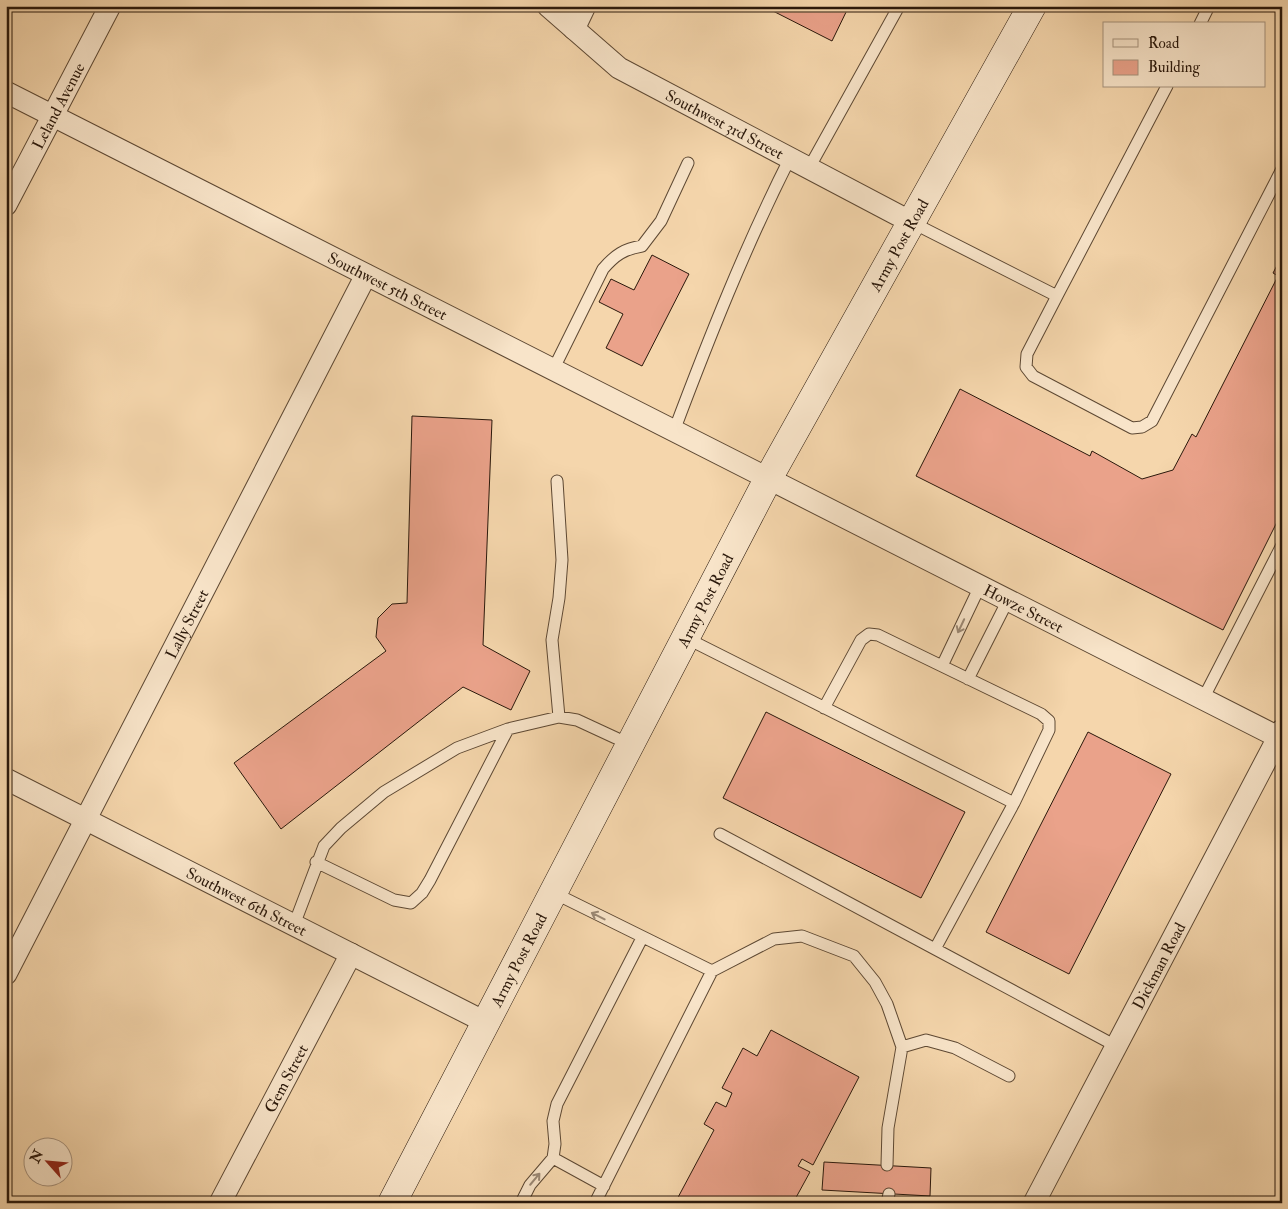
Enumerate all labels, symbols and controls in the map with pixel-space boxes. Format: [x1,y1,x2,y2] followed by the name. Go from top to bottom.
[1103,22,1266,88] legend
[1148,34,1180,53] text: Road
[1148,58,1200,77] text: Building
[28,59,90,153] street label: Leland Avenue
[662,85,787,164] street label: Southwest 3rd Street
[865,195,933,296] street label: Army Post Road
[324,248,450,325] street label: Southwest 5th Street
[673,551,738,652] street label: Army Post Road
[980,580,1066,637] street label: Howze Street
[161,586,213,662] street label: Lally Street
[955,618,965,633] one-way arrow
[183,863,310,941] street label: Southwest 6th Street
[486,910,552,1011] street label: Army Post Road
[591,911,606,921] one-way arrow
[1128,919,1190,1013] street label: Dickman Road
[260,1041,313,1116] street label: Gem Street
[22,1136,72,1186] north arrow
[26,1146,47,1167] text: N
[529,1173,540,1186] one-way arrow

